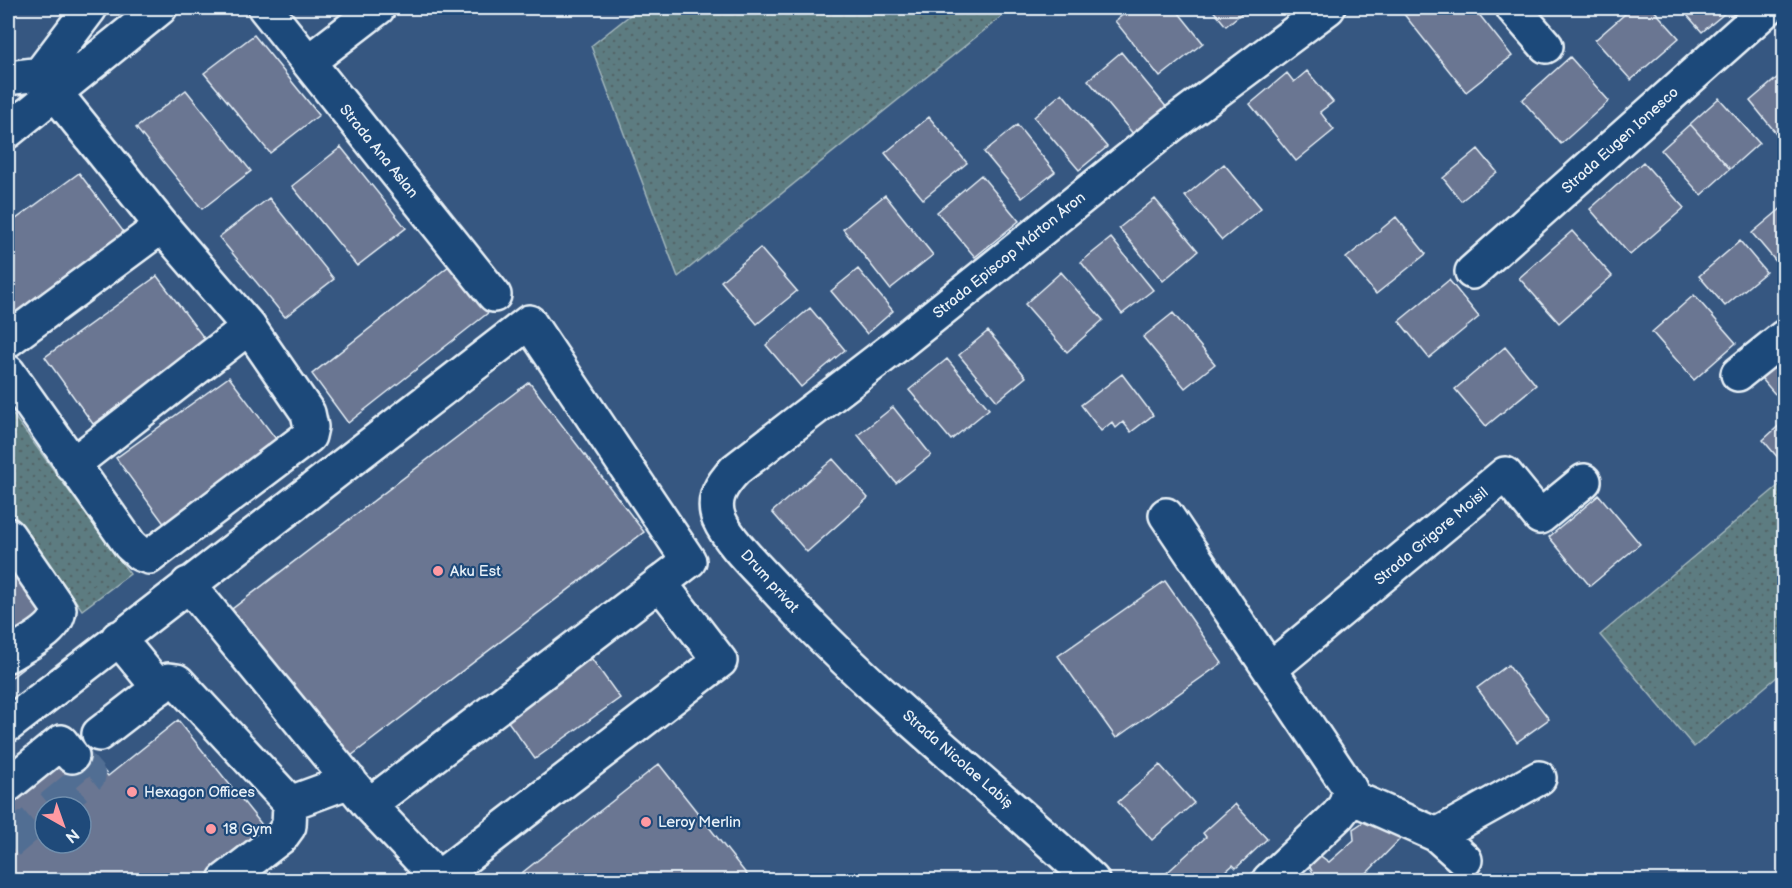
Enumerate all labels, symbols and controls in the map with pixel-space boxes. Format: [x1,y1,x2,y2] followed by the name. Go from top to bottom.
[1558,83,1683,198] street label: Strada Eugen Ionesco
[335,101,422,202] street label: Strada Ana Aslan
[929,188,1089,323] street label: Strada Episcop Márton Áron
[1370,483,1492,590] street label: Strada Grigore Moisil
[736,546,803,617] street label: Drum privat
[450,562,501,581] place label: Aku Est
[431,564,445,578] marker: Aku Est
[898,706,1017,813] street label: Strada Nicolae Labiș
[144,783,255,802] place label: Hexagon Offices
[125,785,139,799] marker: Hexagon Offices
[33,795,93,855] north arrow
[658,813,741,832] place label: Leroy Merlin
[639,815,653,829] marker: Leroy Merlin
[223,820,272,839] place label: 18 Gym
[204,822,218,836] marker: 18 Gym
[61,824,82,846] text: N

